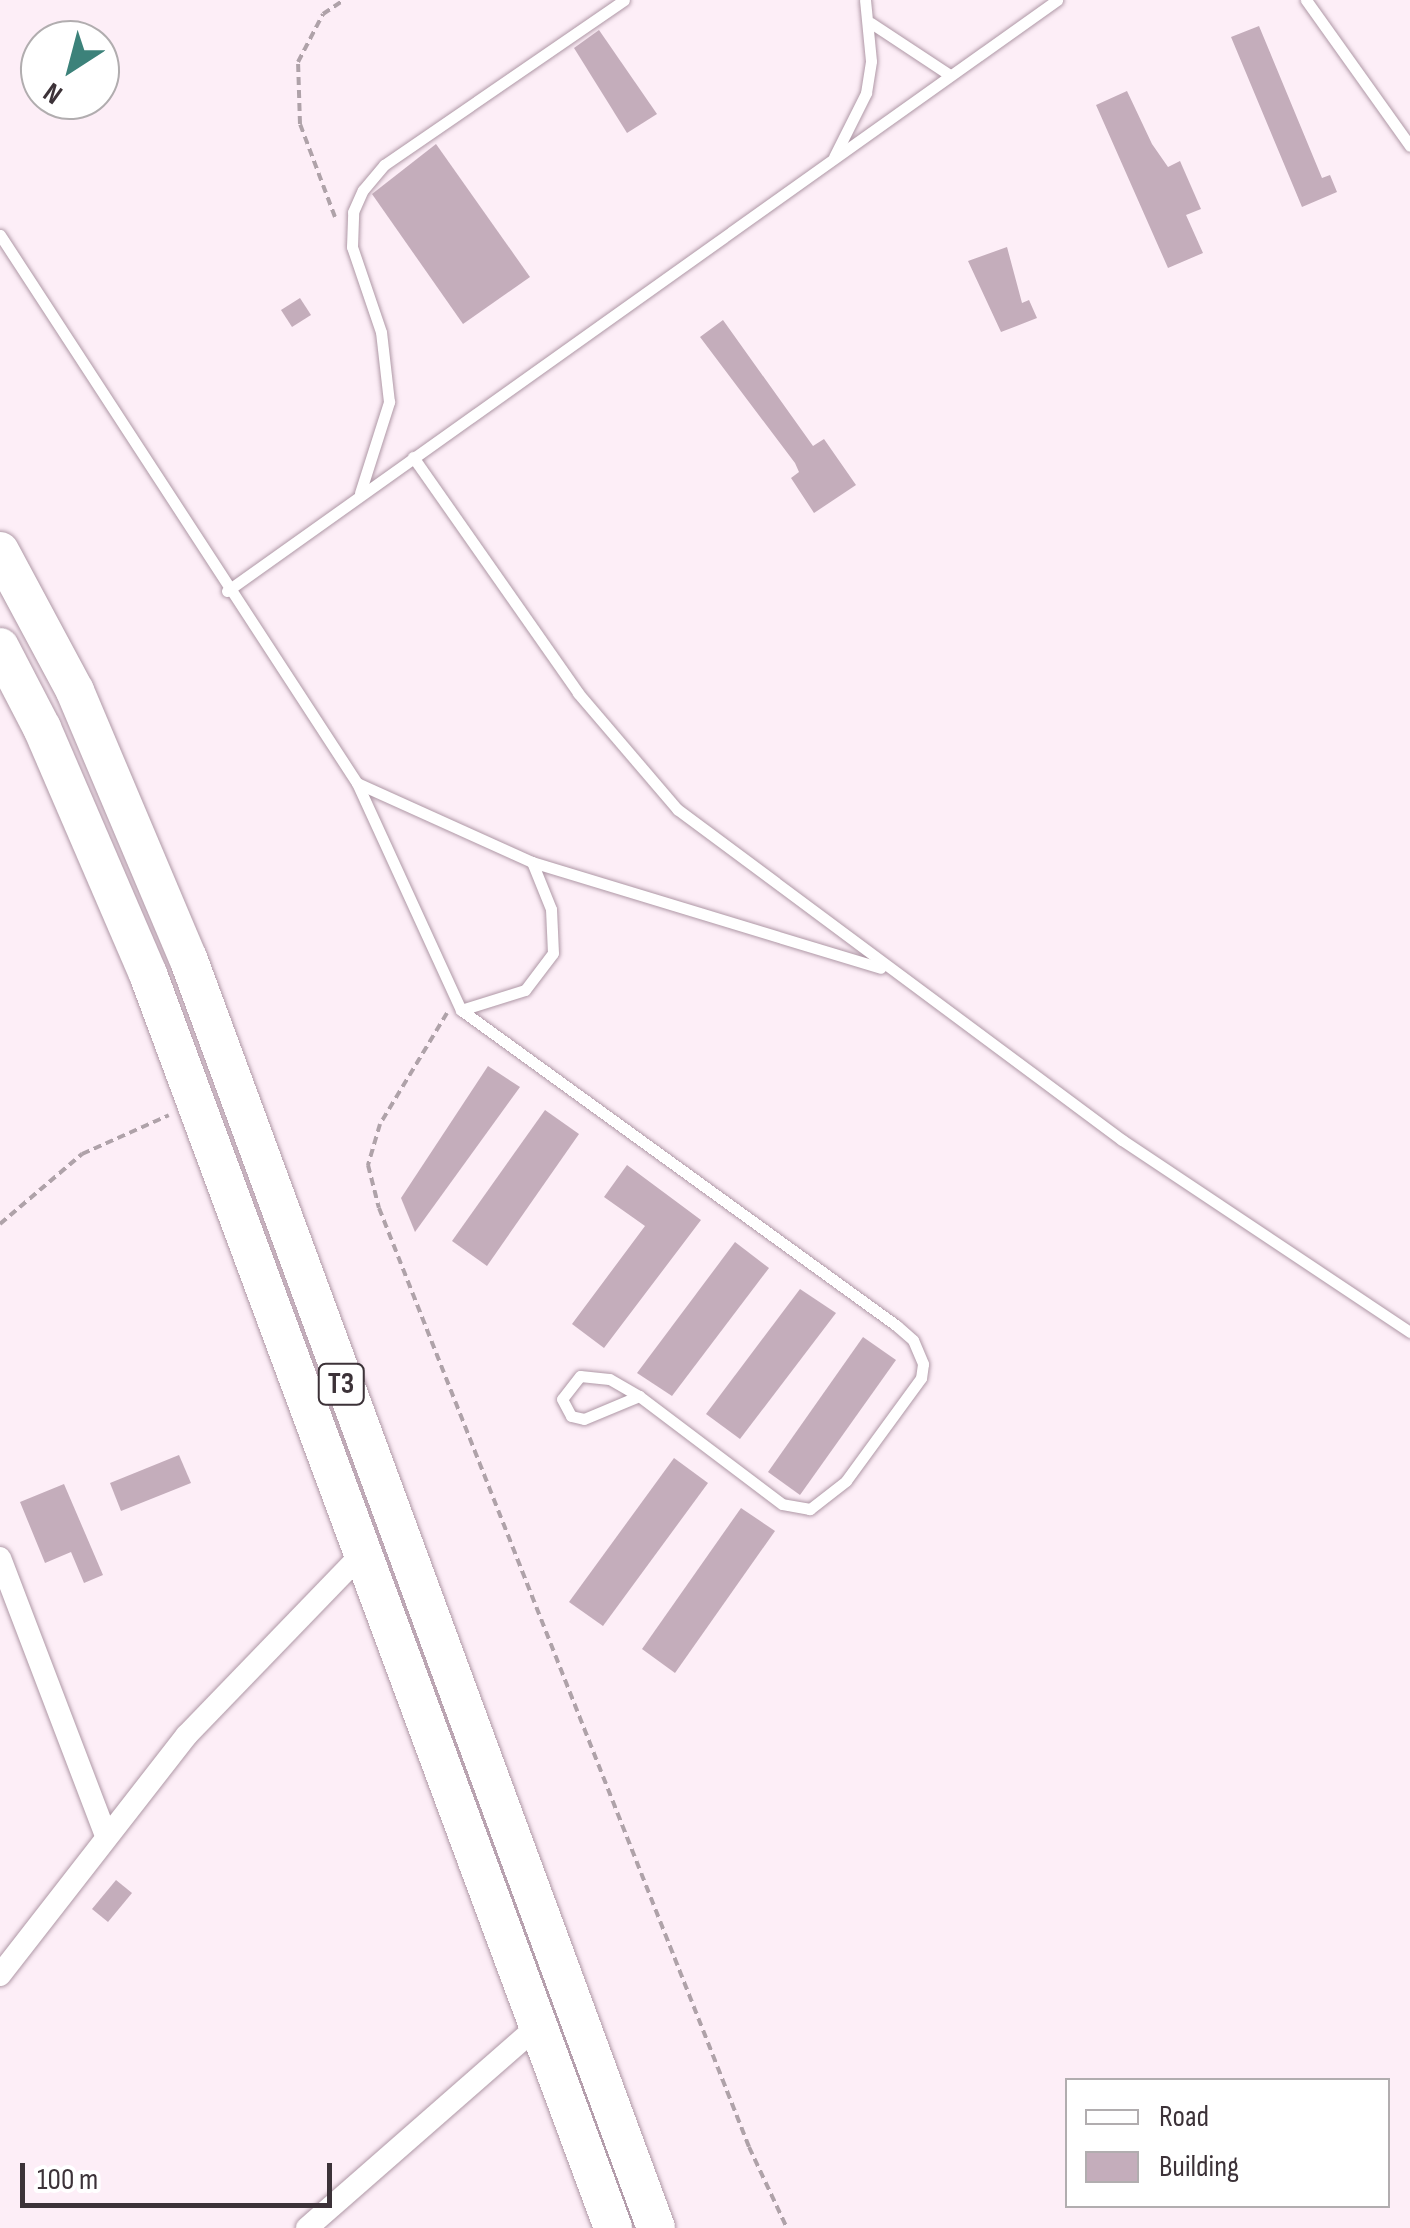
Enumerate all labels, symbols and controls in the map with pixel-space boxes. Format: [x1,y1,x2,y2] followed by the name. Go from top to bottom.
[20,20,120,120] north arrow
[38,75,69,111] text: N
[316,1359,366,1409] road number: T3
[1065,2078,1390,2208] legend
[1159,2099,1209,2135] text: Road
[25,2143,338,2205] scale bar
[1159,2149,1239,2185] text: Building
[37,2162,98,2198] text: 100 m

